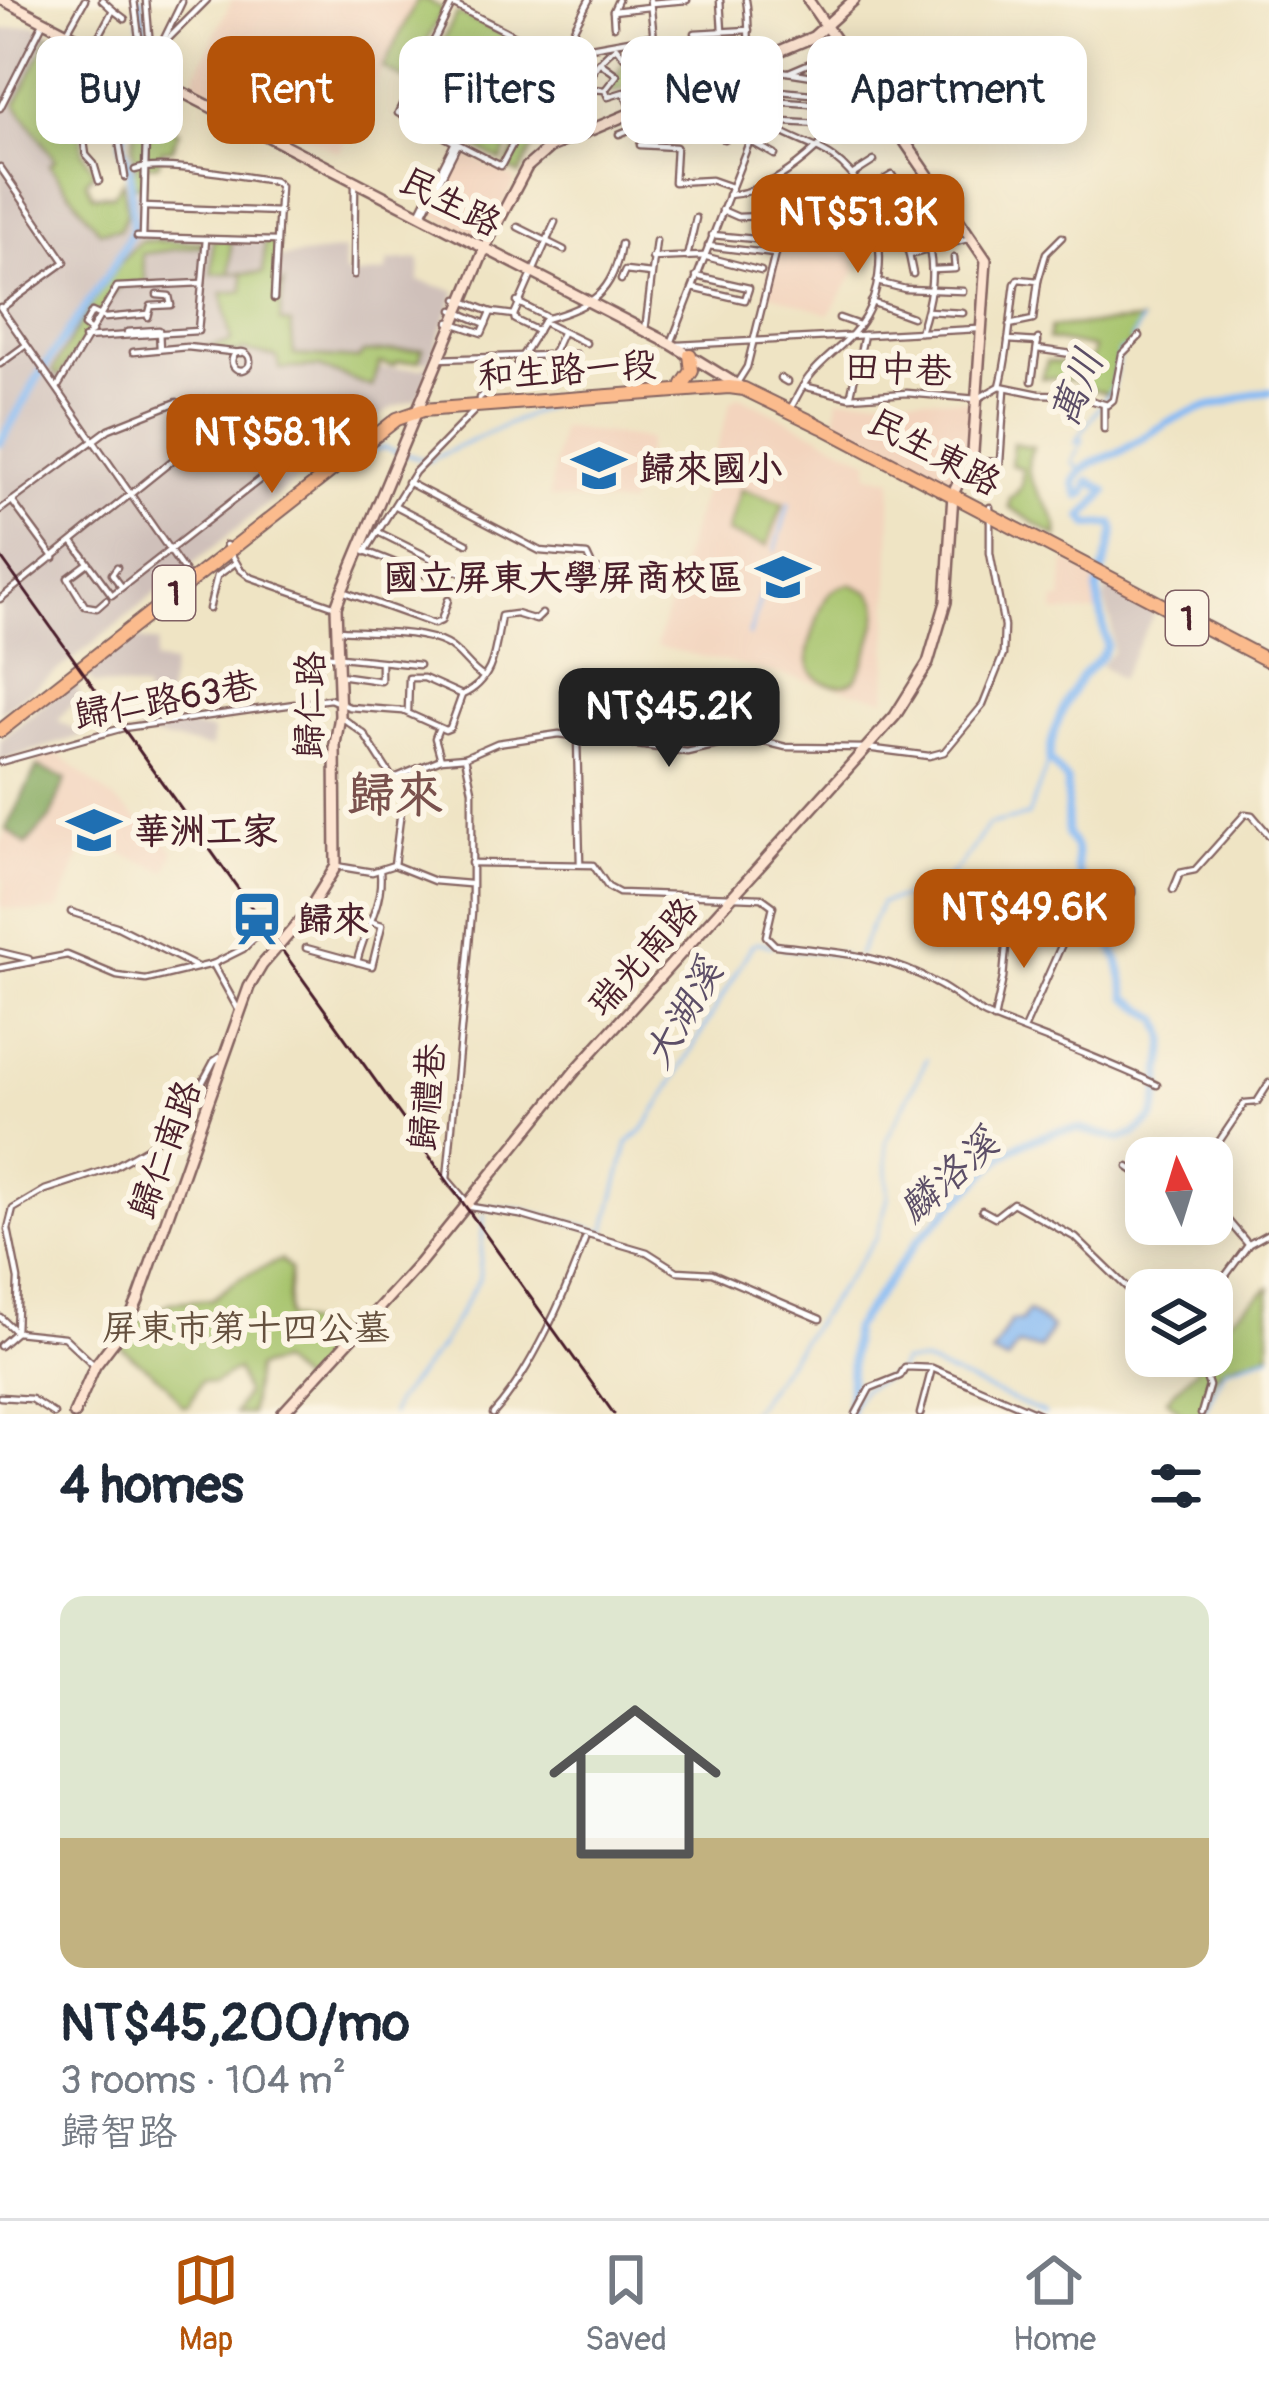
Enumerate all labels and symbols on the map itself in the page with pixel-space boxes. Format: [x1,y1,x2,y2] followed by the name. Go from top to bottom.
[392,158,509,247] street label: 民生路
[734,174,982,276] pin: NT$51.3K
[1040,341,1115,433] water label: 萬川
[476,342,658,399] street label: 和生路一段
[843,344,953,395] street label: 田中巷
[148,394,396,496] pin: NT$58.1K
[860,399,1008,506] street label: 民生東路
[570,439,628,497] school or university icon: 歸來國小
[639,447,783,492] place label: 歸來國小
[754,548,812,606] school or university icon: 國立屏東大學屏商校區
[383,556,743,601] place label: 國立屏東大學屏商校區
[153,566,195,620] road number: 1
[1166,591,1208,645] road number: 1
[287,651,334,759] street label: 歸仁路
[70,662,260,739] street label: 歸仁路63巷
[545,668,793,770] pin: NT$45.2K
[347,766,443,826] district label: 歸來
[65,801,123,859] school or university icon: 華洲工家
[134,809,278,854] place label: 華洲工家
[900,869,1148,971] pin: NT$49.6K
[578,888,708,1026] street label: 瑞光南路
[228,890,286,948] station icon: 歸來
[297,898,369,943] place label: 歸來
[633,949,735,1077] water label: 大湖溪
[400,1041,455,1153] street label: 歸禮巷
[120,1074,211,1225] street label: 歸仁南路
[889,1117,1010,1233] water label: 麟洛溪
[1125,1137,1233,1245] north arrow
[102,1306,390,1351] park label: 屏東市第十四公墓

